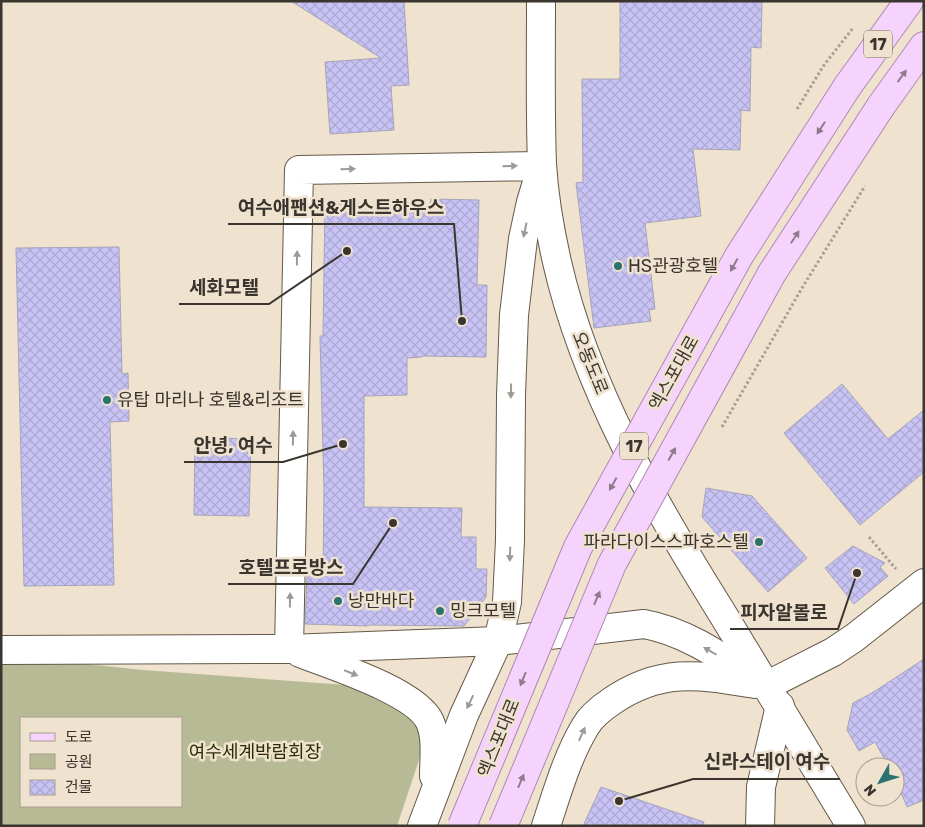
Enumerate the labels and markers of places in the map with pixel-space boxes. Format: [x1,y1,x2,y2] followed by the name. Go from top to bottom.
[228,190,454,224] callout: 여수애팬션&게스트하우스
[628,255,718,277] place label: HS관광호텔
[612,260,624,272] marker: HS관광호텔
[179,270,269,304] callout: 세화모텔
[117,389,304,411] place label: 유탑 마리나 호텔&리조트
[101,394,113,406] marker: 유탑 마리나 호텔&리조트
[184,428,283,462] callout: 안녕, 여수
[583,531,749,553] place label: 파라다이스스파호스텔
[753,536,765,548] marker: 파라다이스스파호스텔
[228,550,353,584] callout: 호텔프로방스
[348,590,415,612] place label: 낭만바다
[332,595,344,607] marker: 낭만바다
[730,595,838,629] callout: 피자알볼로
[450,600,516,622] place label: 밍크모텔
[434,605,446,617] marker: 밍크모텔
[693,745,840,779] callout: 신라스테이 여수

